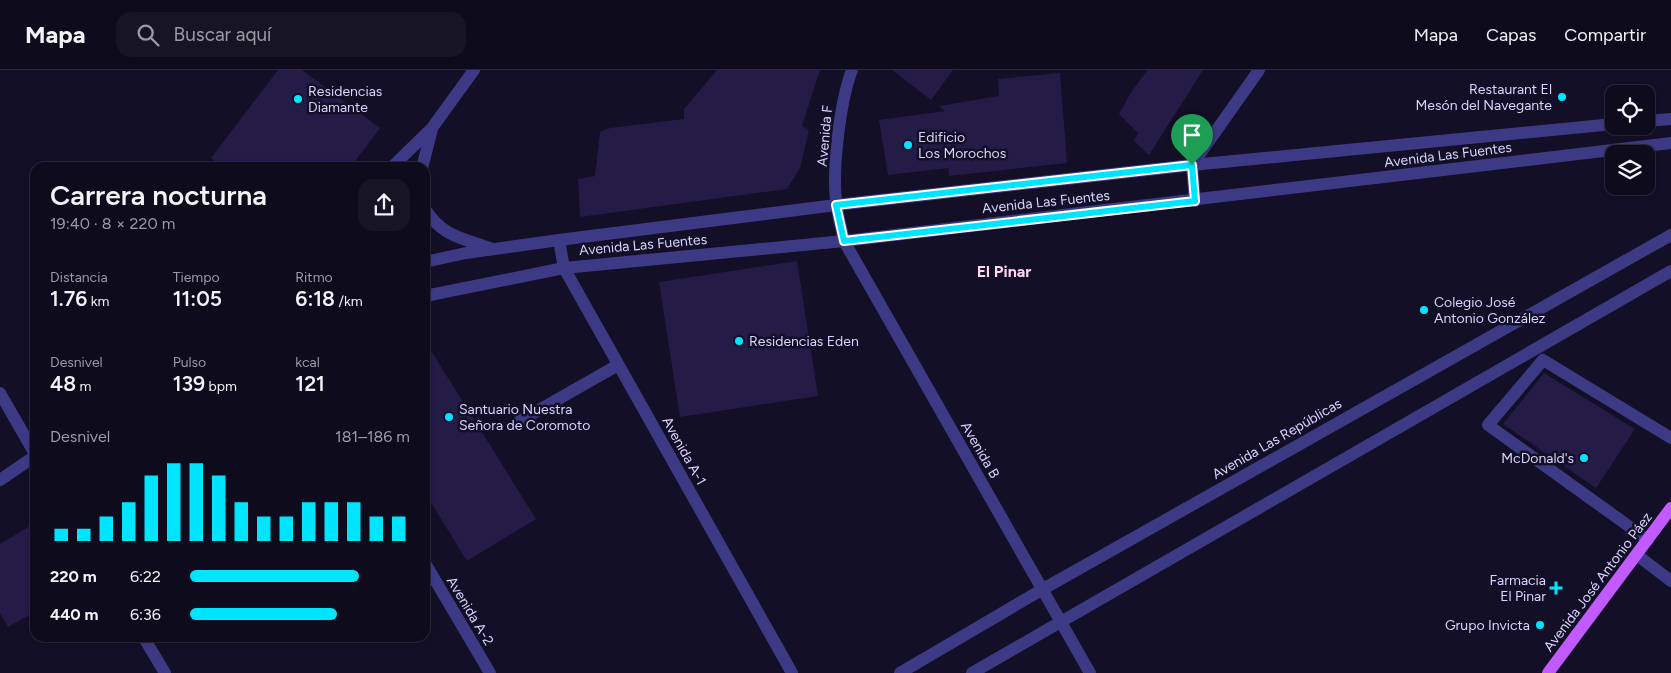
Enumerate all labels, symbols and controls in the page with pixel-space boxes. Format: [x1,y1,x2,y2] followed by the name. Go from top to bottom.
[116,12,466,57] search box
[25,20,86,49] text: Mapa
[134,21,162,49] icon: search
[174,23,271,46] text: Buscar aquí
[1414,24,1458,46] text: Mapa
[1486,24,1536,46] text: Capas
[1564,24,1646,46] text: Compartir
[1416,81,1552,114] place label: Restaurant El Mesón del Navegante
[308,83,382,116] place label: Residencias Diamante
[1605,85,1655,195] map controls
[1605,85,1655,135] button: locate
[1556,91,1568,103] marker: Restaurant El Mesón del Navegante
[292,93,304,105] marker: Residencias Diamante
[814,104,836,167] street label: Avenida F
[1171,114,1213,165] pin
[1178,121,1206,149] icon: arrive
[918,129,1006,162] place label: Edificio Los Morochos
[902,139,914,151] marker: Edificio Los Morochos
[1383,139,1513,171] street label: Avenida Las Fuentes
[1605,145,1655,195] button: layers
[50,178,267,212] text: Carrera nocturna
[358,179,410,231] button: share
[981,187,1111,217] street label: Avenida Las Fuentes
[50,214,175,233] text: 19:40 · 8 × 220 m
[578,231,708,259] street label: Avenida Las Fuentes
[977,262,1031,281] district label: El Pinar
[50,269,108,286] text: Distancia
[173,269,220,286] text: Tiempo
[295,269,333,286] text: Ritmo
[50,286,87,311] text: 1.76
[173,286,222,311] text: 11:05
[295,286,335,311] text: 6:18
[87,293,109,310] text: km
[335,293,363,310] text: /km
[1434,294,1546,327] place label: Colegio José Antonio González
[1418,304,1430,316] marker: Colegio José Antonio González
[749,333,859,350] place label: Residencias Eden
[733,335,745,347] marker: Residencias Eden
[50,354,103,371] text: Desnivel
[173,354,206,371] text: Pulso
[295,354,320,371] text: kcal
[50,371,76,396] text: 48
[173,371,205,396] text: 139
[295,371,325,396] text: 121
[76,378,91,395] text: m
[205,378,237,395] text: bpm
[1209,395,1345,483] street label: Avenida Las Repúblicas
[459,401,590,434] place label: Santuario Nuestra Señora de Coromoto
[443,411,455,423] marker: Santuario Nuestra Señora de Coromoto
[658,414,710,488] street label: Avenida A-1
[957,419,1003,481] street label: Avenida B
[50,427,110,446] text: Desnivel
[335,427,410,446] text: 181–186 m
[1501,450,1574,467] place label: McDonald's
[1578,452,1590,464] marker: McDonald's
[1540,509,1656,655] street label: Avenida José Antonio Páez
[50,567,97,586] text: 220 m
[130,567,161,586] text: 6:22
[1490,572,1546,605] place label: Farmacia El Pinar
[443,574,497,648] street label: Avenida A-2
[1550,582,1562,594] marker: Farmacia El Pinar
[50,605,98,624] text: 440 m
[130,605,161,624] text: 6:36
[1445,617,1530,634] place label: Grupo Invicta
[1534,619,1546,631] marker: Grupo Invicta

